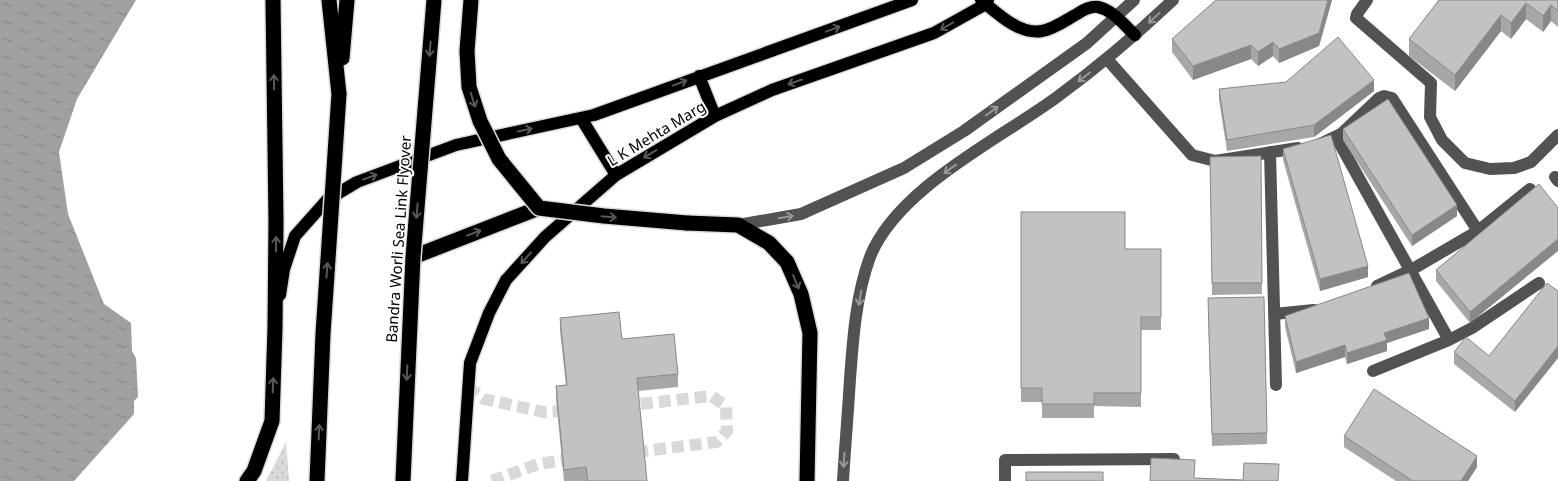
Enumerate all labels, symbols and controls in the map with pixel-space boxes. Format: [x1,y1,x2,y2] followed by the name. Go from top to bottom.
[1147,12,1160,24] one-way arrow
[940,21,955,31] one-way arrow
[825,24,841,33] one-way arrow
[425,40,435,56] one-way arrow
[1078,72,1091,83] one-way arrow
[269,74,279,90] one-way arrow
[672,78,687,87] one-way arrow
[788,78,804,88] one-way arrow
[469,92,478,108] one-way arrow
[603,96,709,170] street label: L K Mehta Marg
[985,106,999,116] one-way arrow
[517,125,533,135] one-way arrow
[381,135,415,343] street label: Bandra Worli Sea Link Flyover
[644,150,658,160] one-way arrow
[943,164,957,174] one-way arrow
[362,172,377,181] one-way arrow
[412,202,421,218] one-way arrow
[778,211,794,221] one-way arrow
[600,212,616,221] one-way arrow
[466,228,482,237] one-way arrow
[271,236,281,252] one-way arrow
[520,251,531,264] one-way arrow
[322,262,331,278] one-way arrow
[791,274,801,289] one-way arrow
[854,290,864,306] one-way arrow
[402,364,412,380] one-way arrow
[268,377,278,394] one-way arrow
[314,425,323,441] one-way arrow
[840,451,849,467] one-way arrow

